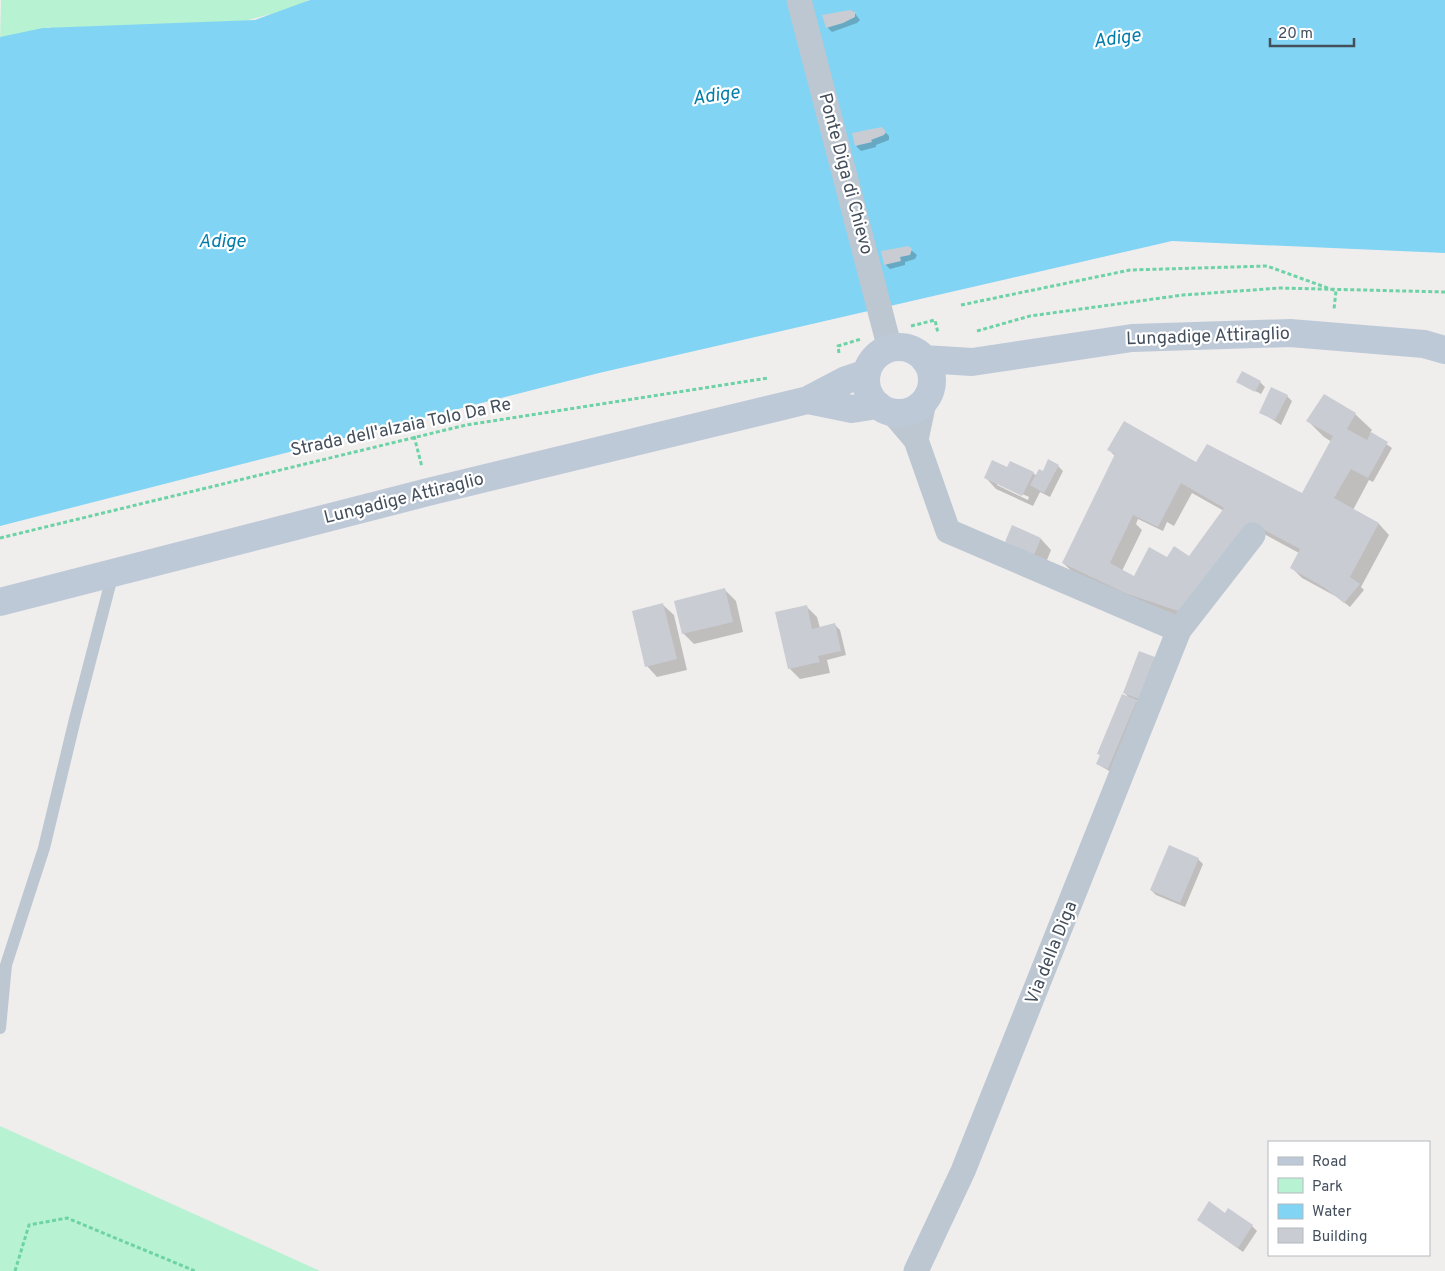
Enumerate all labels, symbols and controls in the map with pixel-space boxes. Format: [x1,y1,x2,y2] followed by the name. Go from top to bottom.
[1270,15,1354,47] scale bar
[1092,24,1142,54] water label: Adige
[1278,25,1313,44] text: 20 m
[691,81,741,111] water label: Adige
[812,91,878,257] street label: Ponte Diga di Chievo
[198,230,246,254] water label: Adige
[1126,323,1290,351] street label: Lungadige Attiraglio
[289,393,513,463] street label: Strada dell'alzaia Tolo Da Re
[322,468,486,530] street label: Lungadige Attiraglio
[1021,898,1083,1008] street label: Via della Diga
[1268,1141,1430,1256] legend
[1312,1153,1347,1172] text: Road
[1312,1178,1343,1197] text: Park
[1312,1203,1352,1222] text: Water
[1312,1228,1367,1247] text: Building

